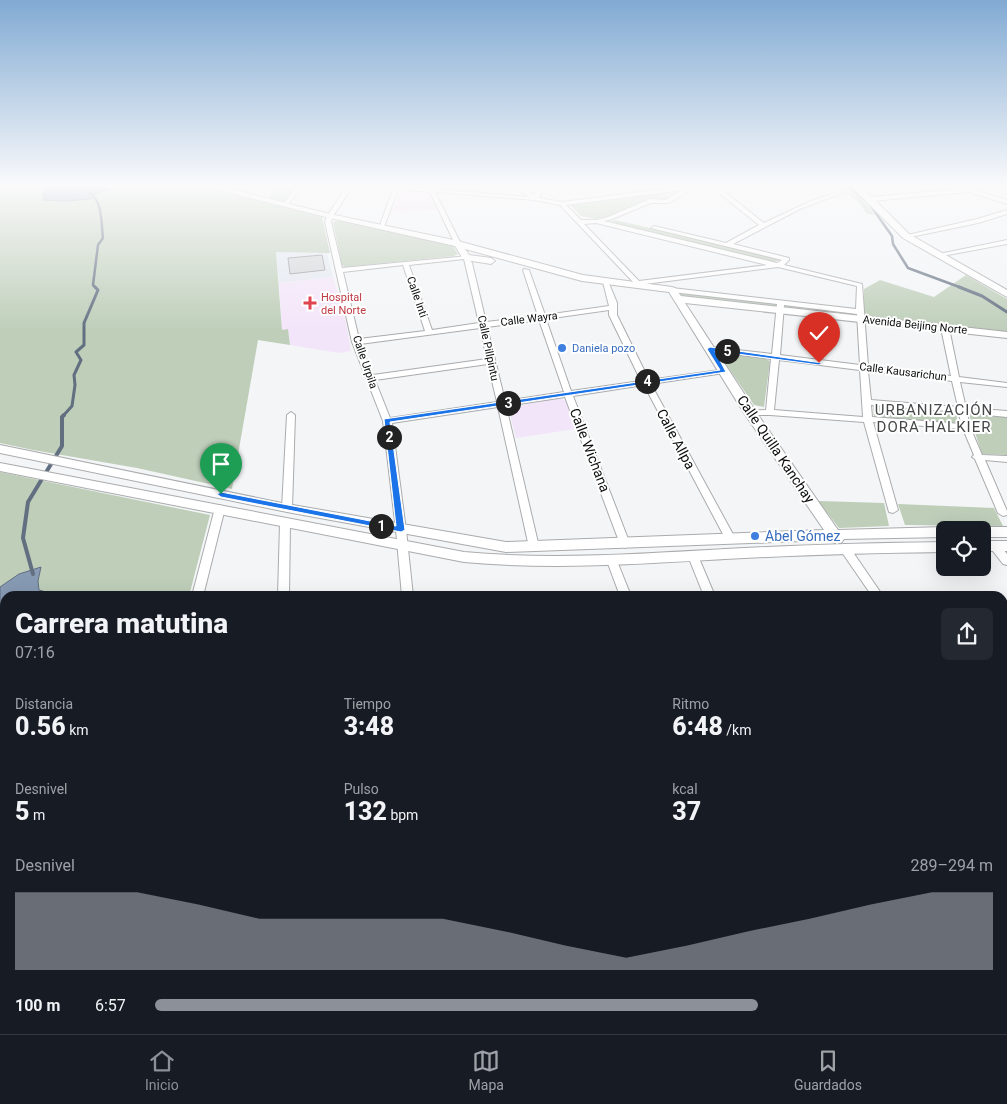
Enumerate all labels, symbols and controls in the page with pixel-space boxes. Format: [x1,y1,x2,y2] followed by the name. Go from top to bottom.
[404,275,430,319] street label: Calle Inti
[321,291,366,317] place label: Hospital del Norte
[303,296,317,310] marker: Hospital del Norte
[500,309,558,329] street label: Calle Wayra
[798,312,840,363] pin
[862,313,968,337] street label: Avenida Beijing Norte
[475,314,501,382] street label: Calle Pillpintu
[805,319,833,347] icon: check
[350,334,380,390] street label: Calle Urpila
[714,338,740,364] pin: 5
[556,342,568,354] marker: Daniela pozo
[572,342,635,355] place label: Daniela pozo
[723,343,732,359] text: 5
[859,360,947,384] street label: Calle Kausarichun
[634,368,660,394] pin: 4
[643,373,652,389] text: 4
[496,390,520,416] pin: 3
[734,392,818,506] street label: Calle Quilla Kanchay
[504,395,513,411] text: 3
[875,401,993,436] district label: URBANIZACIÓN DORA HALKIER
[567,406,613,494] street label: Calle Wichana
[653,406,699,472] street label: Calle Allpa
[376,424,402,450] pin: 2
[385,429,394,445] text: 2
[200,443,242,494] pin
[207,450,235,478] icon: arrive
[368,514,394,538] pin: 1
[377,518,386,534] text: 1
[936,521,991,576] map controls
[936,521,991,576] button: locate
[765,528,841,544] place label: Abel Gómez
[749,530,761,542] marker: Abel Gómez
[15,607,228,640] text: Carrera matutina
[941,608,993,660] button: share
[15,643,55,662] text: 07:16
[15,696,73,712] text: Distancia
[344,696,391,712] text: Tiempo
[672,696,709,712] text: Ritmo
[15,712,66,741] text: 0.56
[344,712,394,741] text: 3:48
[672,712,723,741] text: 6:48
[66,722,89,738] text: km
[723,722,751,738] text: /km
[15,781,68,797] text: Desnivel
[344,781,379,797] text: Pulso
[672,781,698,797] text: kcal
[15,797,29,826] text: 5
[344,797,387,826] text: 132
[672,797,701,826] text: 37
[29,807,45,823] text: m
[387,807,418,823] text: bpm
[15,856,75,875] text: Desnivel
[911,856,993,875] text: 289–294 m
[15,996,60,1015] text: 100 m
[95,996,126,1015] text: 6:57
[145,1047,179,1093] tab: Inicio
[469,1047,504,1093] tab: Mapa
[794,1047,862,1093] tab: Guardados

